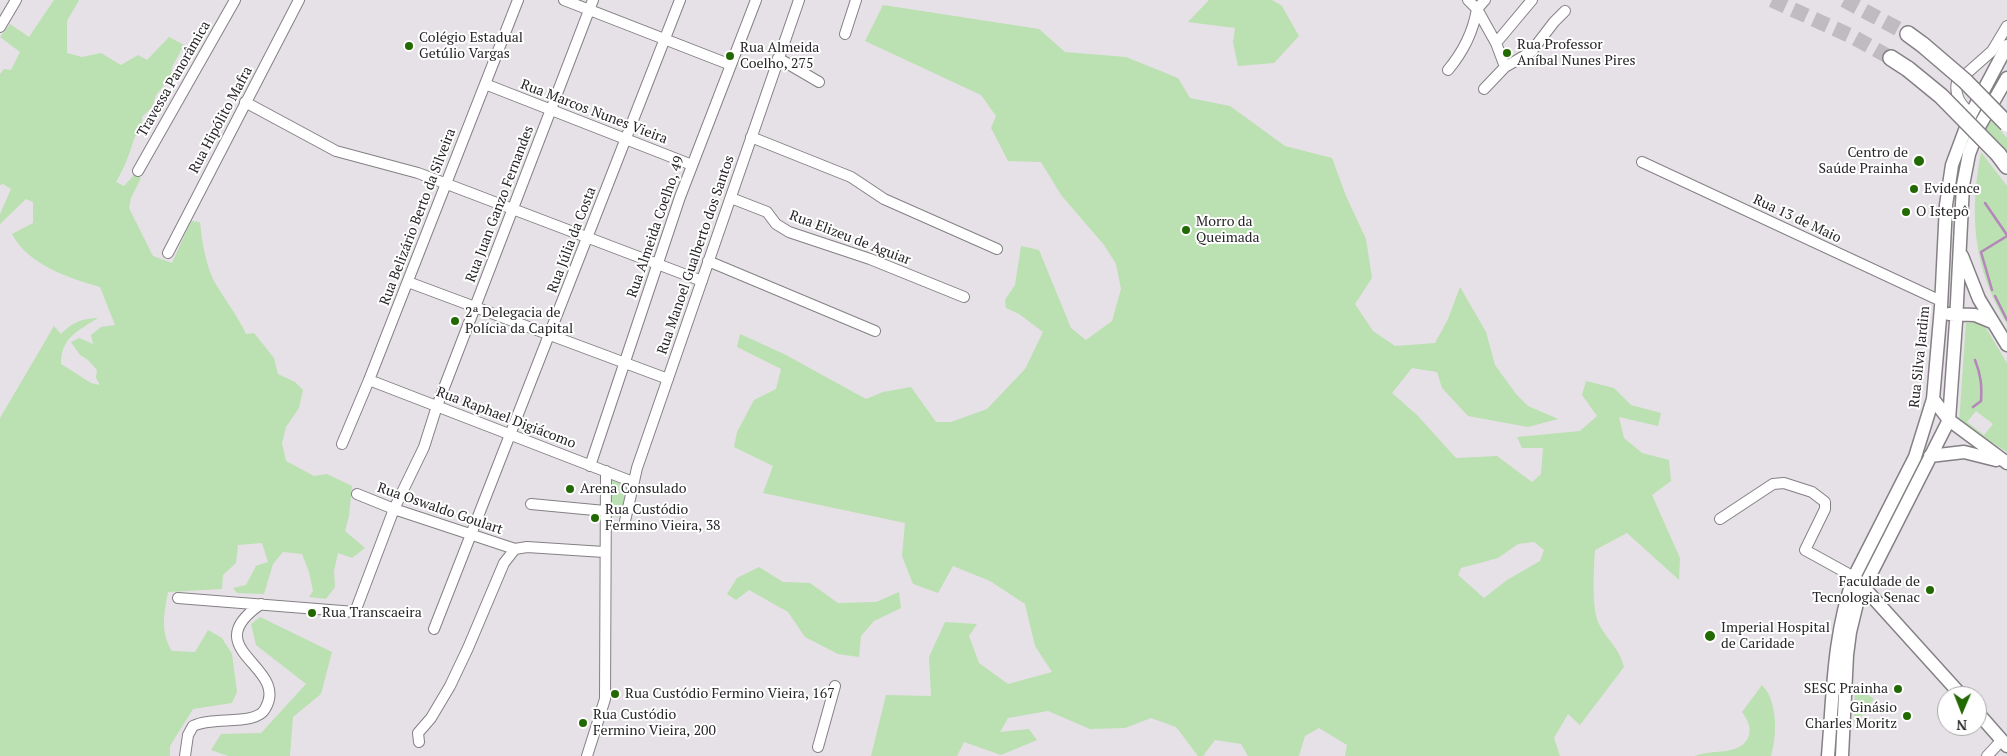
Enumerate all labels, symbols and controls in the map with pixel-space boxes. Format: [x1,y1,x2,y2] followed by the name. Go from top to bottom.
[134,18,214,140] street label: Travessa Panorâmica
[419,30,523,62] place label: Colégio Estadual Getúlio Vargas
[1517,37,1636,70] place label: Rua Professor Aníbal Nunes Pires
[403,40,415,52] marker: Colégio Estadual Getúlio Vargas
[740,40,819,72] place label: Rua Almeida Coelho, 275
[1501,47,1513,59] marker: Rua Professor Aníbal Nunes Pires
[724,50,736,62] marker: Rua Almeida Coelho, 275
[186,64,256,176] street label: Rua Hipólito Mafra
[518,76,670,148] street label: Rua Marcos Nunes Vieira
[462,123,538,285] street label: Rua Juan Ganzo Fernandes
[376,126,460,308] street label: Rua Belizário Berto da Silveira
[1819,145,1908,178] place label: Centro de Saúde Prainha
[654,153,738,357] street label: Rua Manoel Gualberto dos Santos
[624,154,688,300] street label: Rua Almeida Coelho, 49
[1912,154,1926,168] marker: Centro de Saúde Prainha
[1924,181,1980,197] place label: Evidence
[1908,183,1920,195] marker: Evidence
[544,185,600,295] street label: Rua Júlia da Costa
[1750,191,1844,247] street label: Rua 13 de Maio
[1916,204,1969,220] place label: O Istepô
[1900,206,1912,218] marker: O Istepô
[787,207,913,269] street label: Rua Elizeu de Aguiar
[1196,214,1260,246] place label: Morro da Queimada
[1180,224,1192,236] marker: Morro da Queimada
[465,305,573,338] place label: 2ª Delegacia de Polícia da Capital
[1906,305,1934,409] street label: Rua Silva Jardim
[449,315,461,327] marker: 2ª Delegacia de Polícia da Capital
[434,384,578,452] street label: Rua Raphael Digiácomo
[375,480,505,538] street label: Rua Oswaldo Goulart
[580,481,686,497] place label: Arena Consulado
[564,483,576,495] marker: Arena Consulado
[605,502,721,534] place label: Rua Custódio Fermino Vieira, 38
[589,512,601,524] marker: Rua Custódio Fermino Vieira, 38
[1812,574,1920,606] place label: Faculdade de Tecnologia Senac
[1924,584,1936,596] marker: Faculdade de Tecnologia Senac
[322,605,422,621] place label: Rua Transcaeira
[306,607,318,619] marker: Rua Transcaeira
[1721,620,1830,652] place label: Imperial Hospital de Caridade
[1703,629,1717,643] marker: Imperial Hospital de Caridade
[1804,681,1888,697] place label: SESC Prainha
[1892,683,1904,695] marker: SESC Prainha
[625,686,835,702] place label: Rua Custódio Fermino Vieira, 167
[1937,686,1987,736] north arrow
[609,688,621,700] marker: Rua Custódio Fermino Vieira, 167
[1805,700,1897,732] place label: Ginásio Charles Moritz
[593,707,716,740] place label: Rua Custódio Fermino Vieira, 200
[1901,710,1913,722] marker: Ginásio Charles Moritz
[1956,716,1967,735] text: N
[577,717,589,729] marker: Rua Custódio Fermino Vieira, 200

